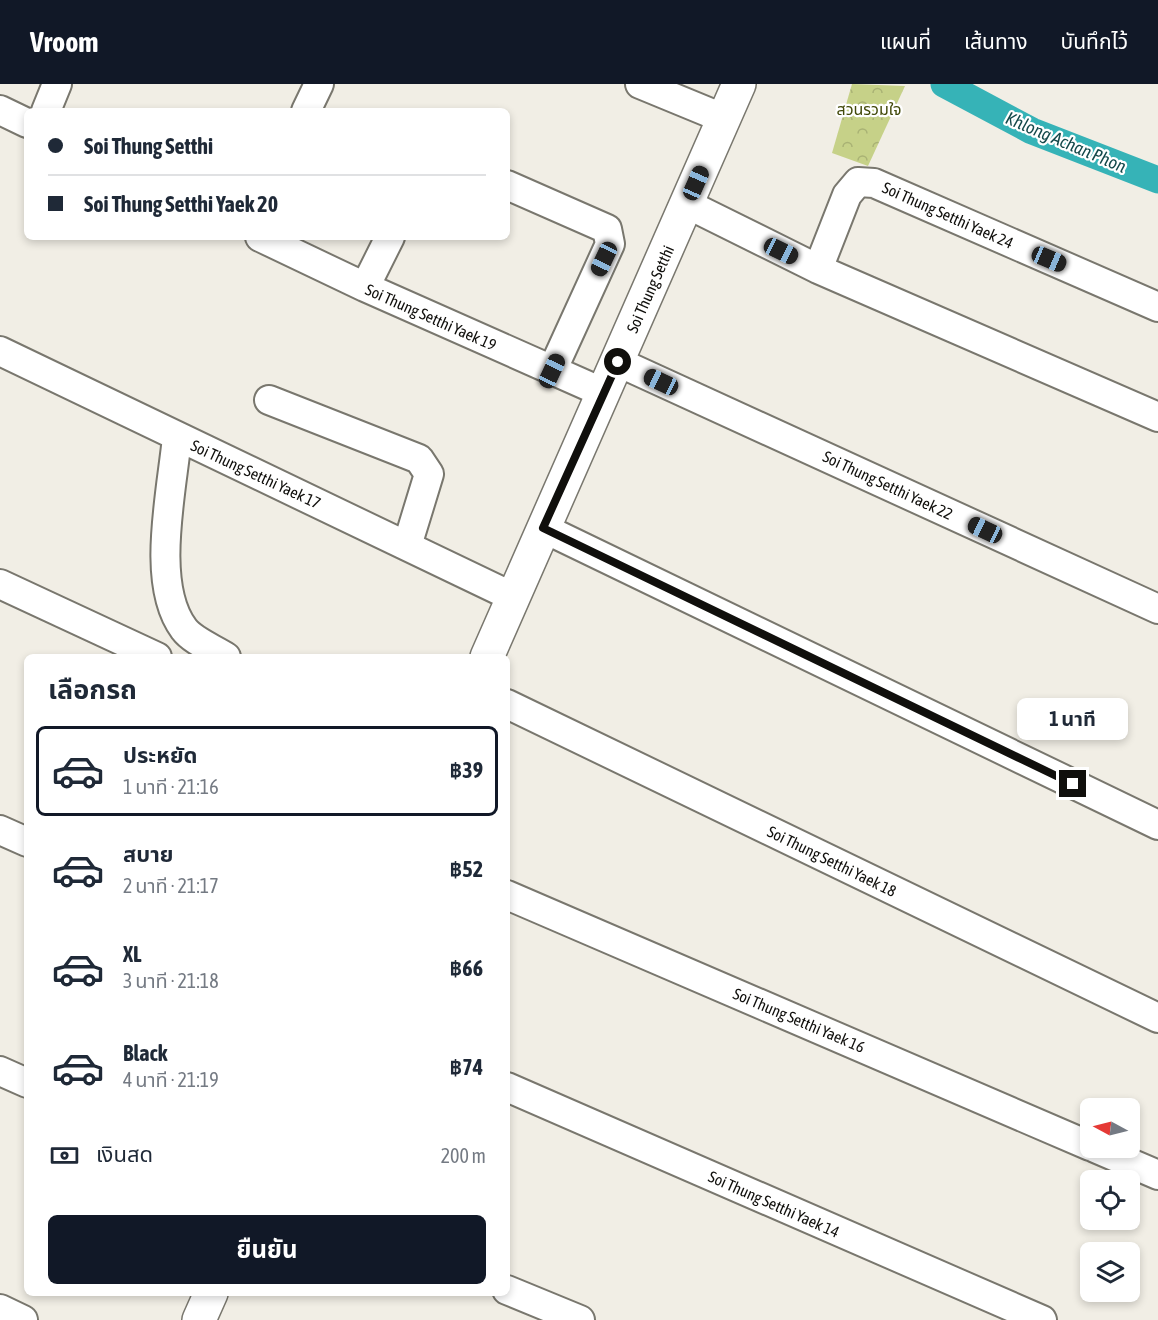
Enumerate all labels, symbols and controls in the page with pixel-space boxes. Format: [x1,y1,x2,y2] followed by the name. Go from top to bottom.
[30,26,98,58] text: Vroom
[880,29,931,53] text: แผนที่
[964,29,1028,53] text: เส้นทาง
[1061,29,1128,53] text: บันทึกไว้
[836,100,902,118] park label: สวนรวมใจ
[1003,107,1130,177] water label: Khlong Achan Phon
[84,133,213,159] text: Soi Thung Setthi
[680,163,712,203] car
[879,178,1016,253] street label: Soi Thung Setthi Yaek 24
[84,191,278,217] text: Soi Thung Setthi Yaek 20
[761,235,801,267] car
[588,239,620,279] car
[623,243,678,336] street label: Soi Thung Setthi
[1029,244,1069,274] car
[362,280,499,355] street label: Soi Thung Setthi Yaek 19
[604,348,631,375] route start
[536,351,568,391] car
[641,366,681,398] car
[188,436,324,513] street label: Soi Thung Setthi Yaek 17
[820,447,956,524] street label: Soi Thung Setthi Yaek 22
[965,514,1005,546] car
[48,674,137,705] text: เลือกรถ
[1018,697,1128,739] callout: 1 นาที
[1049,707,1096,730] text: 1 นาที
[123,742,198,768] text: ประหยัด
[51,744,105,798] icon: car
[450,757,483,783] text: ฿39
[1059,770,1086,797] route end
[123,775,219,798] text: 1 นาที · 21:16
[764,822,899,901] street label: Soi Thung Setthi Yaek 18
[123,841,173,867] text: สบาย
[51,843,105,897] icon: car
[450,856,483,882] text: ฿52
[123,874,219,897] text: 2 นาที · 21:17
[123,941,141,967] text: XL
[51,942,105,996] icon: car
[450,955,483,981] text: ฿66
[123,969,219,992] text: 3 นาที · 21:18
[730,984,867,1057] street label: Soi Thung Setthi Yaek 16
[123,1040,167,1066] text: Black
[51,1041,105,1095] icon: car
[450,1054,483,1080] text: ฿74
[123,1068,219,1091] text: 4 นาที · 21:19
[1080,1098,1140,1158] north arrow
[1080,1098,1140,1302] map controls
[48,1139,81,1172] icon: cash
[96,1141,153,1167] text: เงินสด
[441,1144,486,1167] text: 200 m
[705,1167,842,1242] street label: Soi Thung Setthi Yaek 14
[1080,1170,1140,1230] button: locate
[48,1215,486,1284] button: ยืนยัน
[1080,1242,1140,1302] button: layers

